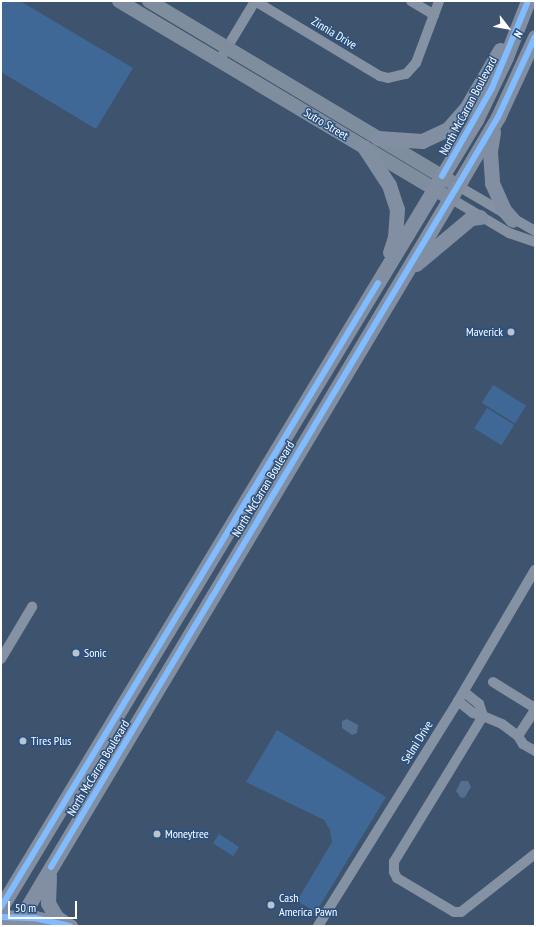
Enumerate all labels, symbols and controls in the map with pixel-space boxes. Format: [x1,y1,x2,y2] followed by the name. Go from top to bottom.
[488,8,528,48] north arrow
[309,14,359,52] street label: Zinnia Drive
[511,28,526,40] text: N
[436,54,500,158] street label: North McCarran Boulevard
[301,105,351,143] street label: Sutro Street
[466,325,503,339] place label: Maverick
[506,327,516,337] marker: Maverick
[229,439,297,539] street label: North McCarran Boulevard
[84,646,106,660] place label: Sonic
[71,648,81,658] marker: Sonic
[64,718,132,818] street label: North McCarran Boulevard
[398,718,436,766] street label: Selmi Drive
[31,734,71,748] place label: Tires Plus
[18,736,28,746] marker: Tires Plus
[165,827,209,841] place label: Moneytree
[152,829,162,839] marker: Moneytree
[279,891,337,919] place label: Cash America Pawn
[10,893,79,919] scale bar
[15,900,36,915] text: 50 m
[266,900,276,910] marker: Cash America Pawn

